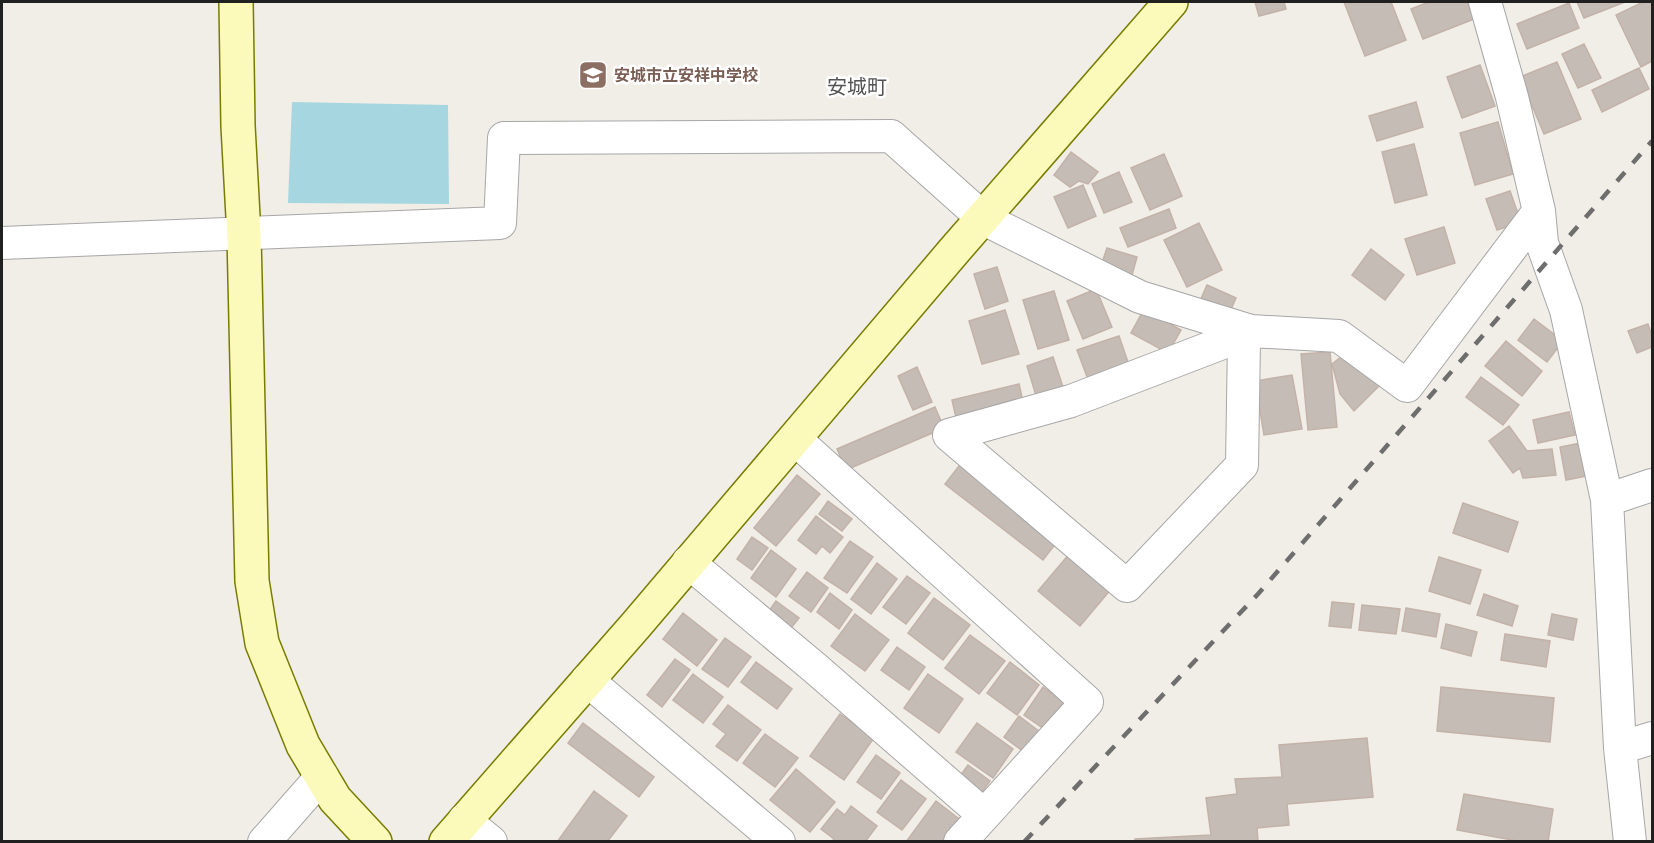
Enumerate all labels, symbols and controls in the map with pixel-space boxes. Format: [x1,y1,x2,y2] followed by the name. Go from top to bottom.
[577,59,609,91] school or university icon: 安城市立安祥中学校
[614,66,758,84] place label: 安城市立安祥中学校
[827,75,887,98] district label: 安城町

